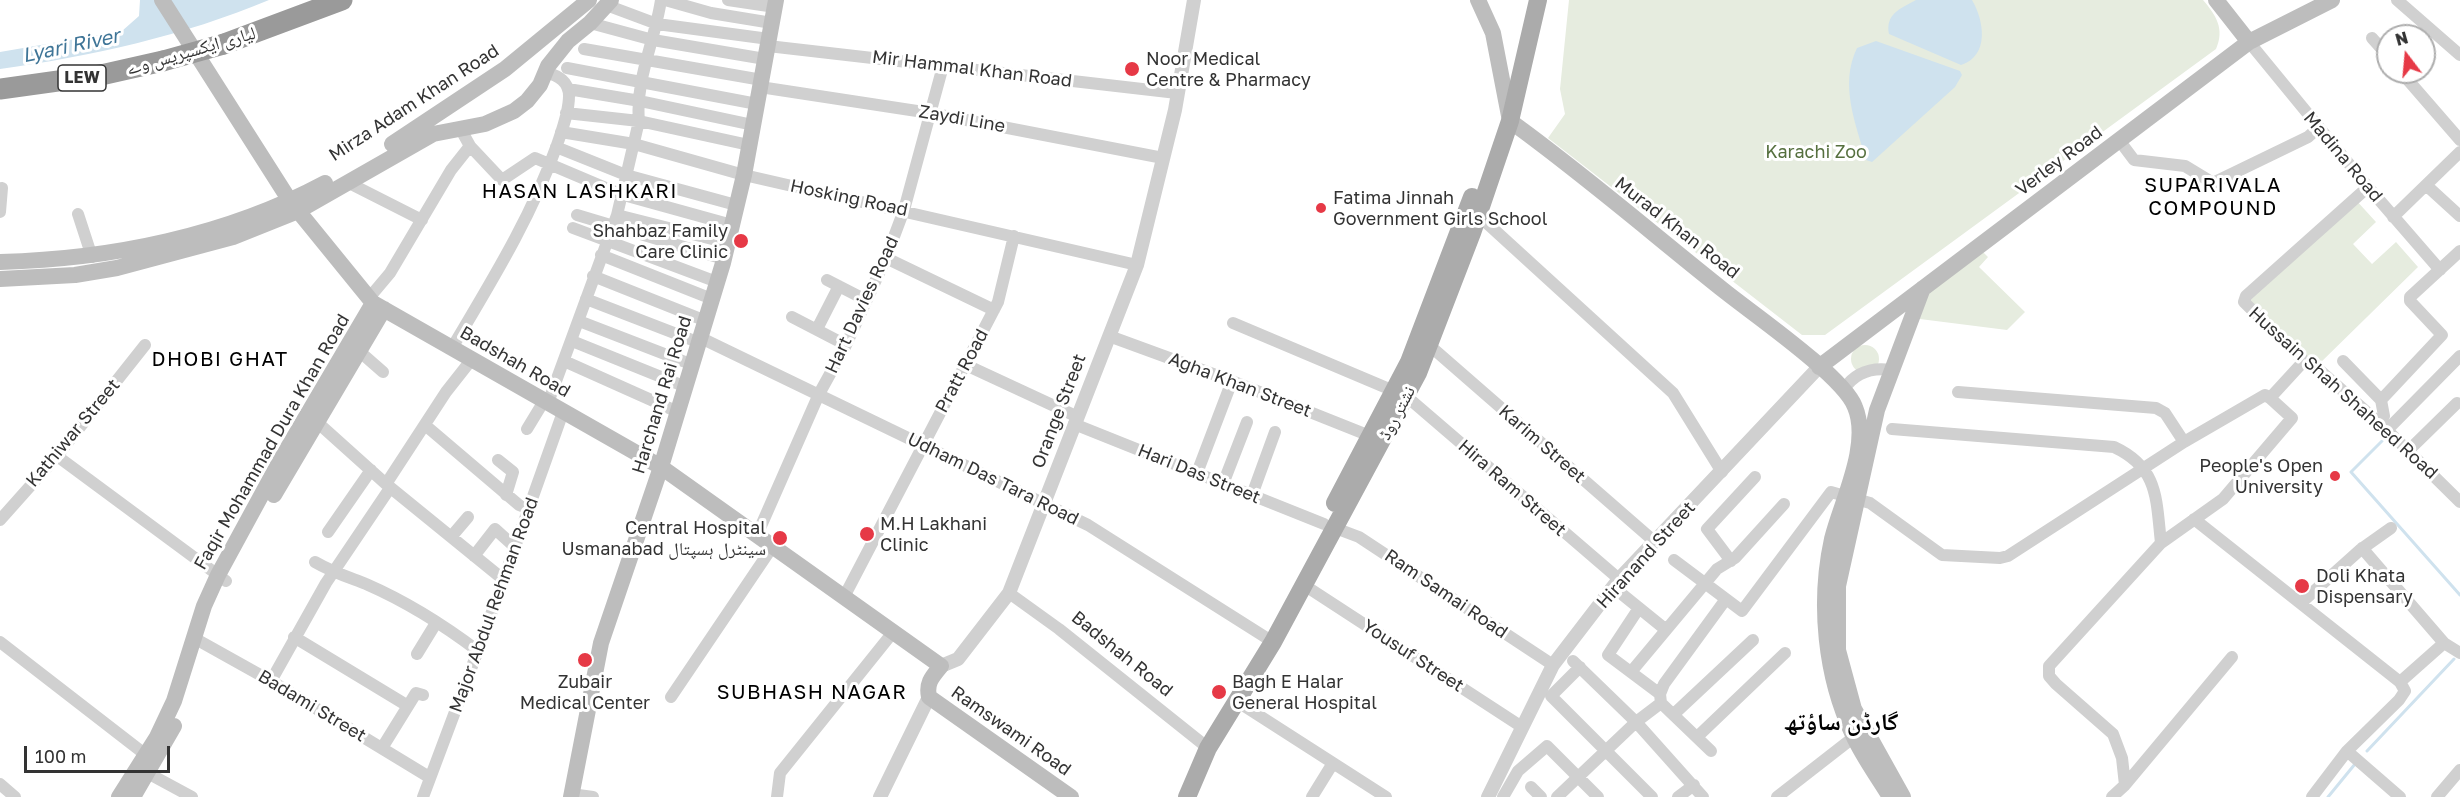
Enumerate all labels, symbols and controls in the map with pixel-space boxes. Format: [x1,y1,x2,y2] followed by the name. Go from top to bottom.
[124,22,258,80] street label: لیاری ایکسپریس وے
[20,24,122,68] water label: Lyari River
[2376,24,2436,84] north arrow
[2393,27,2410,50] text: N
[325,40,503,166] street label: Mirza Adam Khan Road
[871,46,1073,92] street label: Mir Hammal Khan Road
[1146,48,1311,90] place label: Noor Medical Centre & Pharmacy
[1123,60,1141,78] marker: Noor Medical Centre & Pharmacy
[58,65,106,91] road number: LEW
[917,101,1007,137] street label: Zaydi Line
[2299,107,2387,207] street label: Madina Road
[2011,121,2107,201] street label: Verley Road
[1765,141,1867,163] park label: Karachi Zoo
[1610,173,1744,283] street label: Murad Khan Road
[2144,174,2282,221] district label: SUPARIVALA COMPOUND
[788,175,910,221] street label: Hosking Road
[482,180,678,204] district label: HASAN LASHKARI
[1333,187,1547,230] place label: Fatima Jinnah Government Girls School
[1314,201,1328,215] marker: Fatima Jinnah Government Girls School
[592,220,728,262] place label: Shahbaz Family Care Clinic
[732,232,750,250] marker: Shahbaz Family Care Clinic
[821,233,903,377] street label: Hart Davies Road
[2244,302,2442,484] street label: Hussain Shah Shaheed Road
[190,310,354,574] street label: Faqir Mohammad Dura Khan Road
[628,313,696,477] street label: Harchand Rai Road
[456,322,574,402] street label: Badshah Road
[931,326,993,416] street label: Pratt Road
[151,348,289,372] district label: DHOBI GHAT
[1166,348,1314,422] street label: Agha Khan Street
[1027,351,1091,471] street label: Orange Street
[21,375,125,491] street label: Kathiwar Street
[1374,382,1420,444] street label: نشتر روڈ
[1494,400,1590,488] street label: Karim Street
[904,428,1082,530] street label: Udham Das Tara Road
[1454,435,1570,541] street label: Hira Ram Street
[1135,440,1263,508] street label: Hari Das Street
[2199,455,2323,498] place label: People's Open University
[2328,469,2342,483] marker: People's Open University
[445,494,543,716] street label: Major Abdul Rehman Road
[1592,497,1700,613] street label: Hiranand Street
[880,513,987,556] place label: M.H Lakhani Clinic
[562,517,766,560] place label: Central Hospital Usmanabad سینٹرل ہسپتال
[858,525,876,543] marker: M.H Lakhani Clinic
[771,529,789,547] marker: Central Hospital Usmanabad سینٹرل ہسپتال
[1380,545,1512,643] street label: Ram Samai Road
[2316,565,2413,608] place label: Doli Khata Dispensary
[2293,577,2311,595] marker: Doli Khata Dispensary
[1067,607,1177,701] street label: Badshah Road
[1358,615,1468,697] street label: Yousuf Street
[576,651,594,669] marker: Zubair Medical Center
[254,665,370,747] street label: Badami Street
[520,671,650,714] place label: Zubair Medical Center
[1232,671,1377,714] place label: Bagh E Halar General Hospital
[717,681,907,705] district label: SUBHASH NAGAR
[947,682,1075,780] street label: Ramswami Road
[1210,683,1228,701] marker: Bagh E Halar General Hospital
[1784,708,1898,736] district label: گارڈن ساؤتھ
[27,734,172,772] scale bar
[35,745,86,767] text: 100 m

